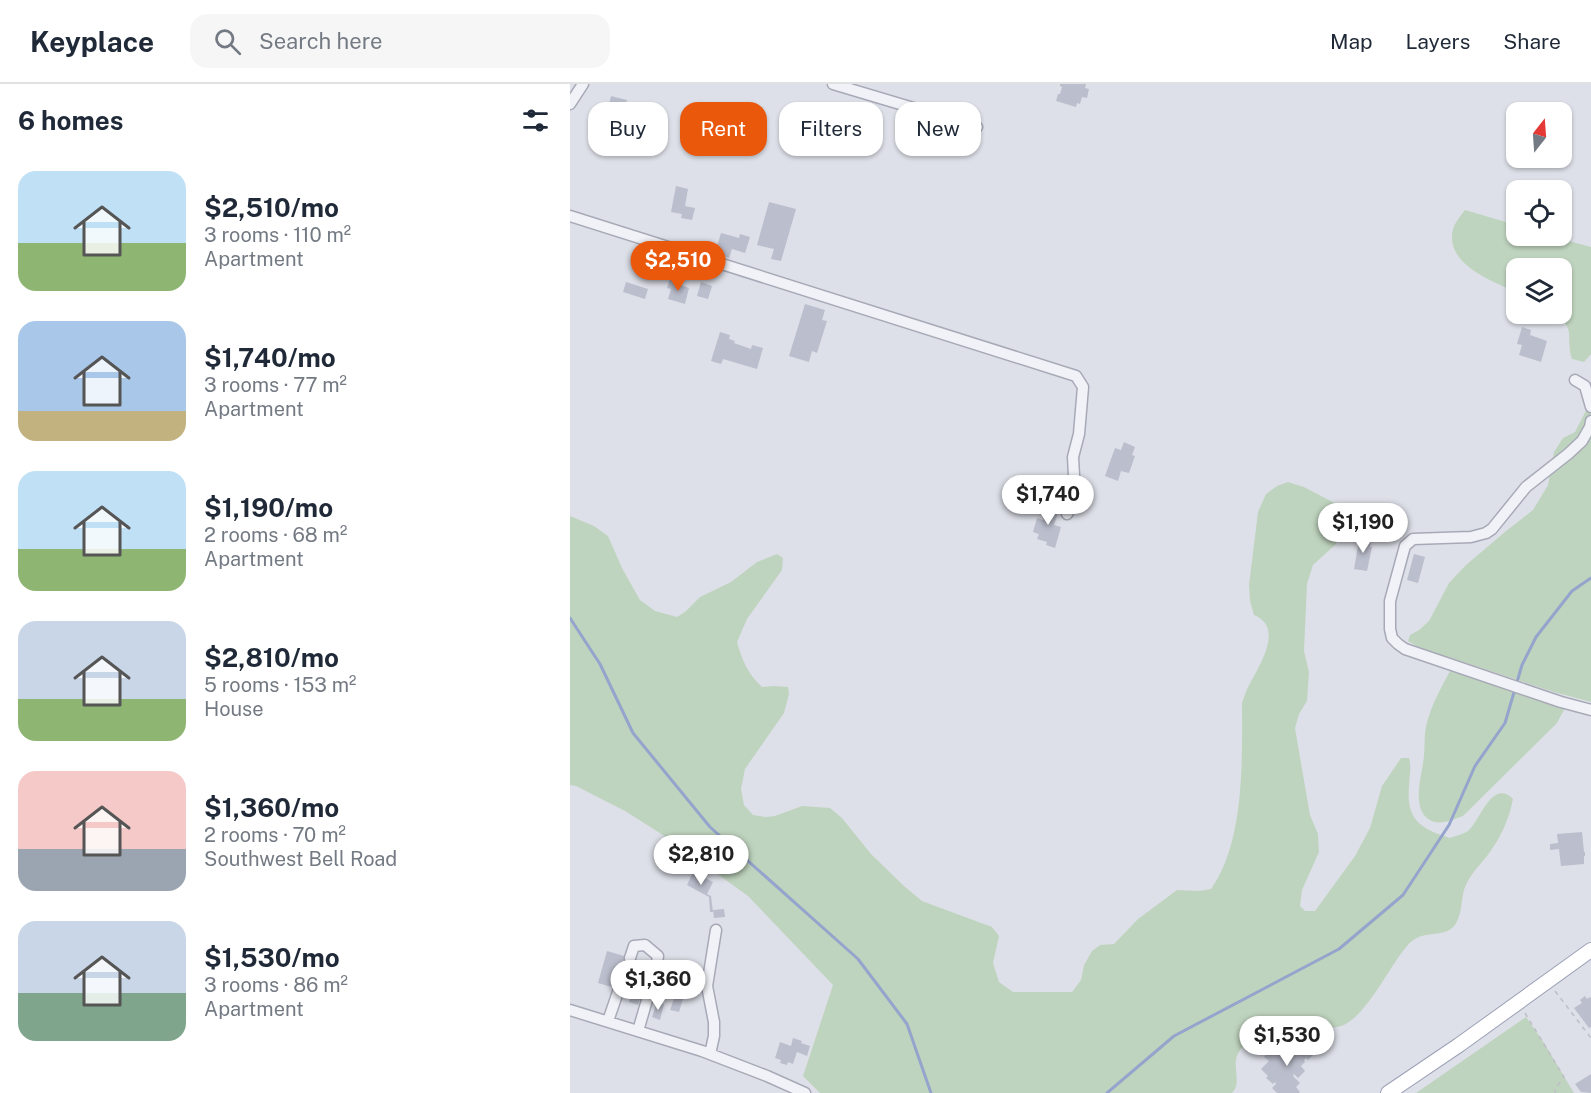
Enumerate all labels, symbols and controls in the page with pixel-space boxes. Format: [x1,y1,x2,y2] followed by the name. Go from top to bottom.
[190,14,610,68] search box
[30,25,154,58] text: Keyplace
[211,25,244,58] icon: search
[259,28,383,54] text: Search here
[1330,29,1373,54] text: Map
[1406,29,1470,54] text: Layers
[1503,29,1561,54] text: Share
[588,102,668,156] chip: Buy
[680,102,767,156] chip: Rent
[779,102,883,156] chip: Filters
[895,102,981,156] chip: New
[1506,102,1572,168] north arrow
[1506,102,1572,324] map controls
[519,104,552,137] icon: filters
[18,105,123,136] text: 6 homes
[1506,180,1572,246] button: locate
[204,192,339,223] text: $2,510/mo
[66,195,138,267] icon: home
[204,223,351,247] text: 3 rooms · 110 m²
[629,241,727,292] pin: $2,510
[204,247,304,271] text: Apartment
[645,248,711,272] text: $2,510
[1506,258,1572,324] button: layers
[204,342,336,373] text: $1,740/mo
[66,345,138,417] icon: home
[204,373,347,397] text: 3 rooms · 77 m²
[204,397,304,421] text: Apartment
[999,475,1097,526] pin: $1,740
[1016,482,1080,506] text: $1,740
[204,492,333,523] text: $1,190/mo
[66,495,138,567] icon: home
[1314,503,1412,554] pin: $1,190
[1332,510,1394,534] text: $1,190
[204,523,347,547] text: 2 rooms · 68 m²
[204,547,304,571] text: Apartment
[204,642,339,673] text: $2,810/mo
[66,645,138,717] icon: home
[204,673,356,697] text: 5 rooms · 153 m²
[204,697,264,721] text: House
[204,792,339,823] text: $1,360/mo
[66,795,138,867] icon: home
[204,823,346,847] text: 2 rooms · 70 m²
[652,835,750,886] pin: $2,810
[668,842,734,866] text: $2,810
[204,847,397,871] text: Southwest Bell Road
[204,942,340,973] text: $1,530/mo
[66,945,138,1017] icon: home
[609,960,707,1011] pin: $1,360
[625,967,692,991] text: $1,360
[204,973,348,997] text: 3 rooms · 86 m²
[204,997,304,1021] text: Apartment
[1238,1016,1336,1067] pin: $1,530
[1253,1023,1321,1047] text: $1,530

